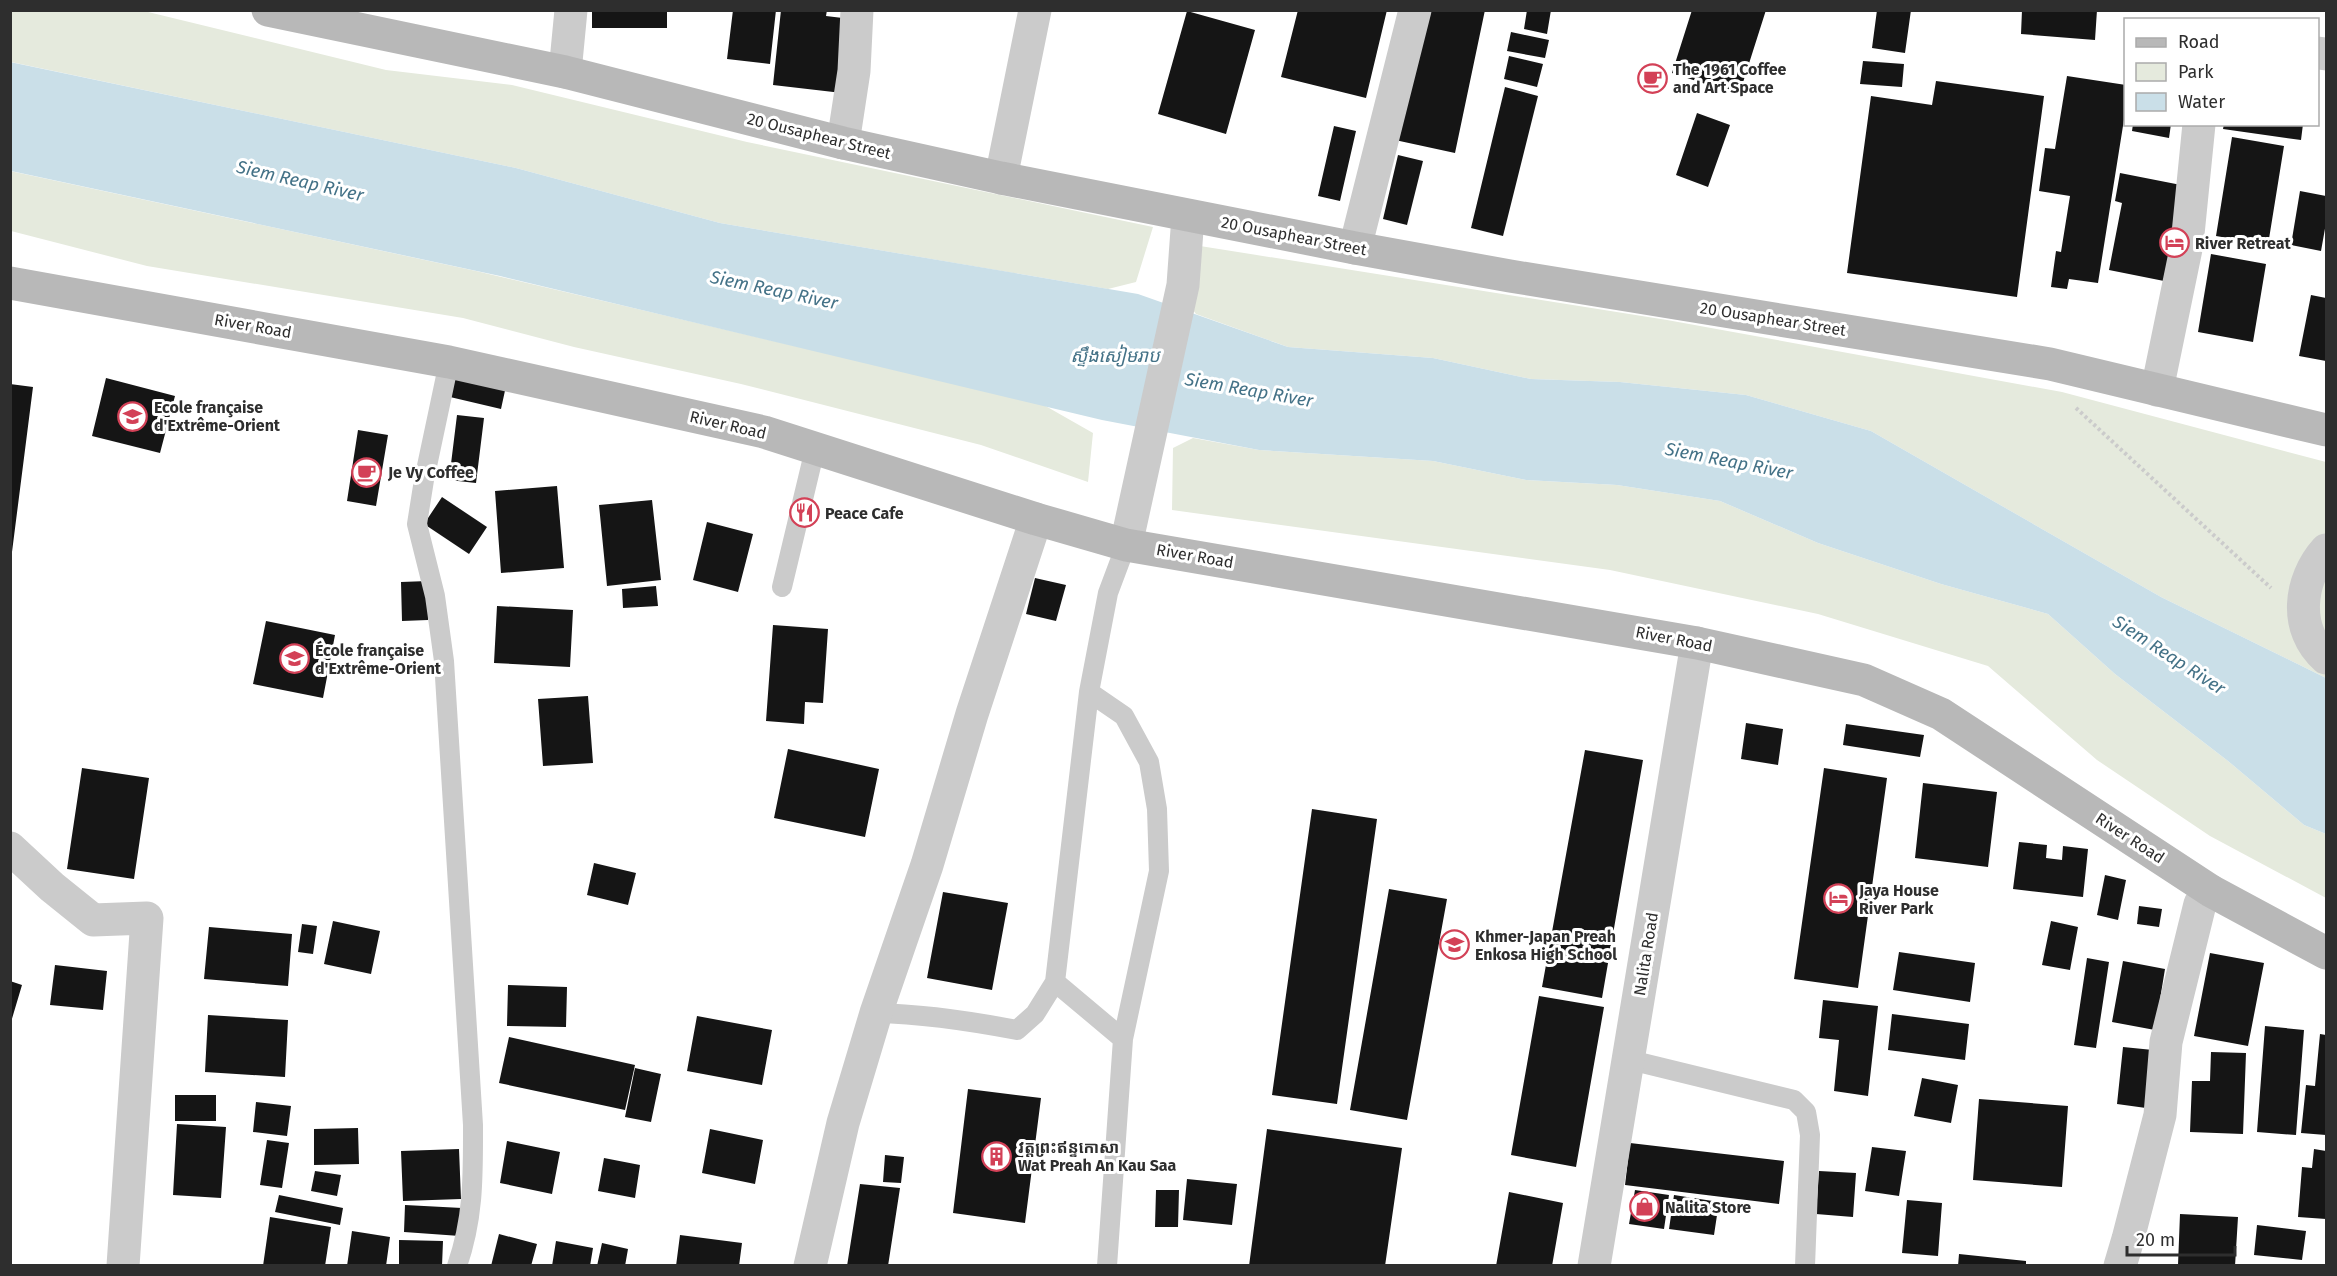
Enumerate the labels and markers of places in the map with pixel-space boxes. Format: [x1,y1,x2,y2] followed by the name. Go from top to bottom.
[1673,60,1787,97] place label: The 1961 Coffee and Art Space
[1636,62,1668,94] cafe icon: The 1961 Coffee and Art Space
[2158,227,2190,259] hotel icon: River Retreat
[2195,234,2292,253] place label: River Retreat
[154,398,281,435] place label: Ecole française d'Extrême-Orient
[117,400,149,432] school or university icon: Ecole française d'Extrême-Orient
[351,456,383,488] cafe icon: Je Vy Coffee
[387,463,474,482] place label: Je Vy Coffee
[788,497,820,529] restaurant icon: Peace Cafe
[825,504,904,523] place label: Peace Cafe
[315,640,442,678] place label: École française d'Extrême-Orient
[278,643,310,675] school or university icon: École française d'Extrême-Orient
[1858,881,1939,918] place label: Jaya House River Park
[1822,883,1854,915] hotel icon: Jaya House River Park
[1475,927,1617,964] place label: Khmer-Japan Preah Enkosa High School
[1438,929,1470,961] school or university icon: Khmer-Japan Preah Enkosa High School
[1018,1138,1176,1175] place label: វត្តព្រះឥន្ទកោសា Wat Preah An Kau Saa
[981,1140,1013,1172] building icon: វត្តព្រះឥន្ទកោសា Wat Preah An Kau Saa
[1628,1191,1660,1223] shop icon: Nalita Store
[1665,1198,1751,1217] place label: Nalita Store

